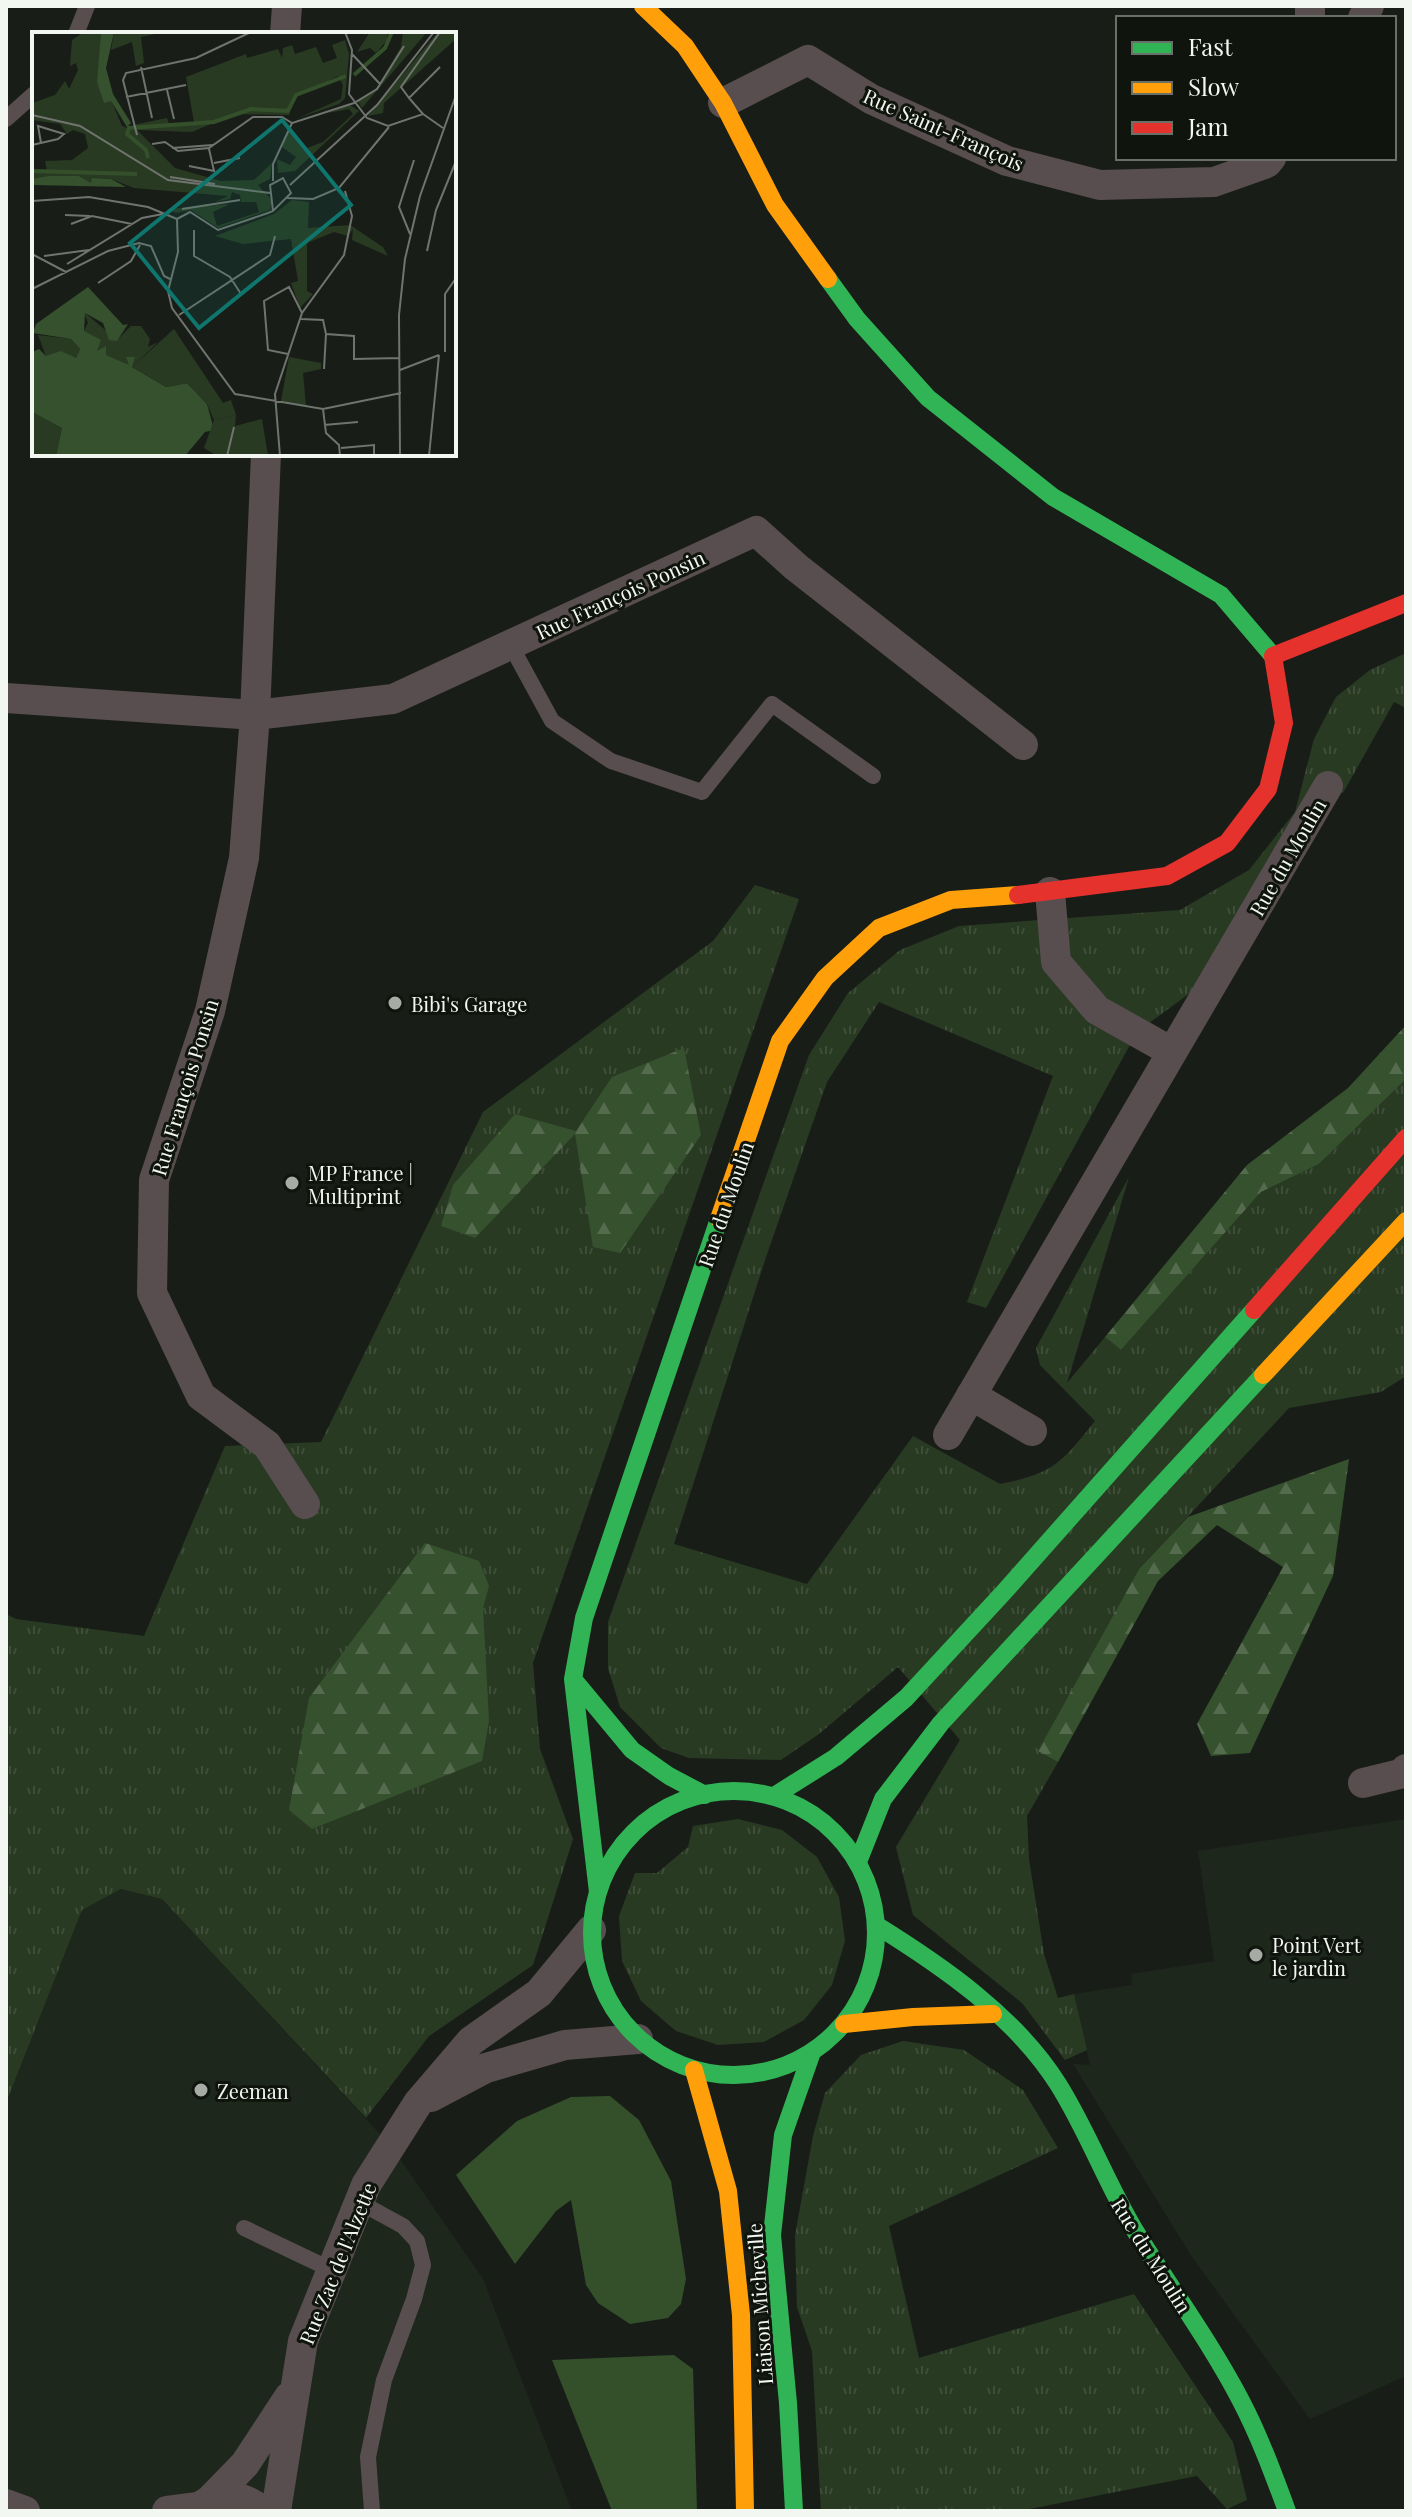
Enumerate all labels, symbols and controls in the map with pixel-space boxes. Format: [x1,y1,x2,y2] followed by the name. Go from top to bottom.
[1116,16,1396,160] legend
[1188,30,1233,62] text: Fast
[32,32,456,456] inset map
[1188,70,1240,102] text: Slow
[860,81,1028,177] street label: Rue Saint-François
[1187,110,1229,142] text: Jam
[531,543,709,645] street label: Rue François Ponsin
[1243,793,1331,921] street label: Rue du Moulin
[411,990,527,1017] place label: Bibi's Garage
[386,994,404,1012] marker: Bibi's Garage
[144,995,224,1179] street label: Rue François Ponsin
[691,1138,759,1270] street label: Rue du Moulin
[308,1159,413,1209] place label: MP France | Multiprint
[283,1174,301,1192] marker: MP France | Multiprint
[1272,1931,1362,1981] place label: Point Vert le jardin
[1247,1946,1265,1964] marker: Point Vert le jardin
[217,2077,289,2104] place label: Zeeman
[192,2081,210,2099] marker: Zeeman
[292,2178,382,2348] street label: Rue Zac de l'Alzette
[1106,2192,1198,2318] street label: Rue du Moulin
[740,2222,778,2386] street label: Liaison Micheville

